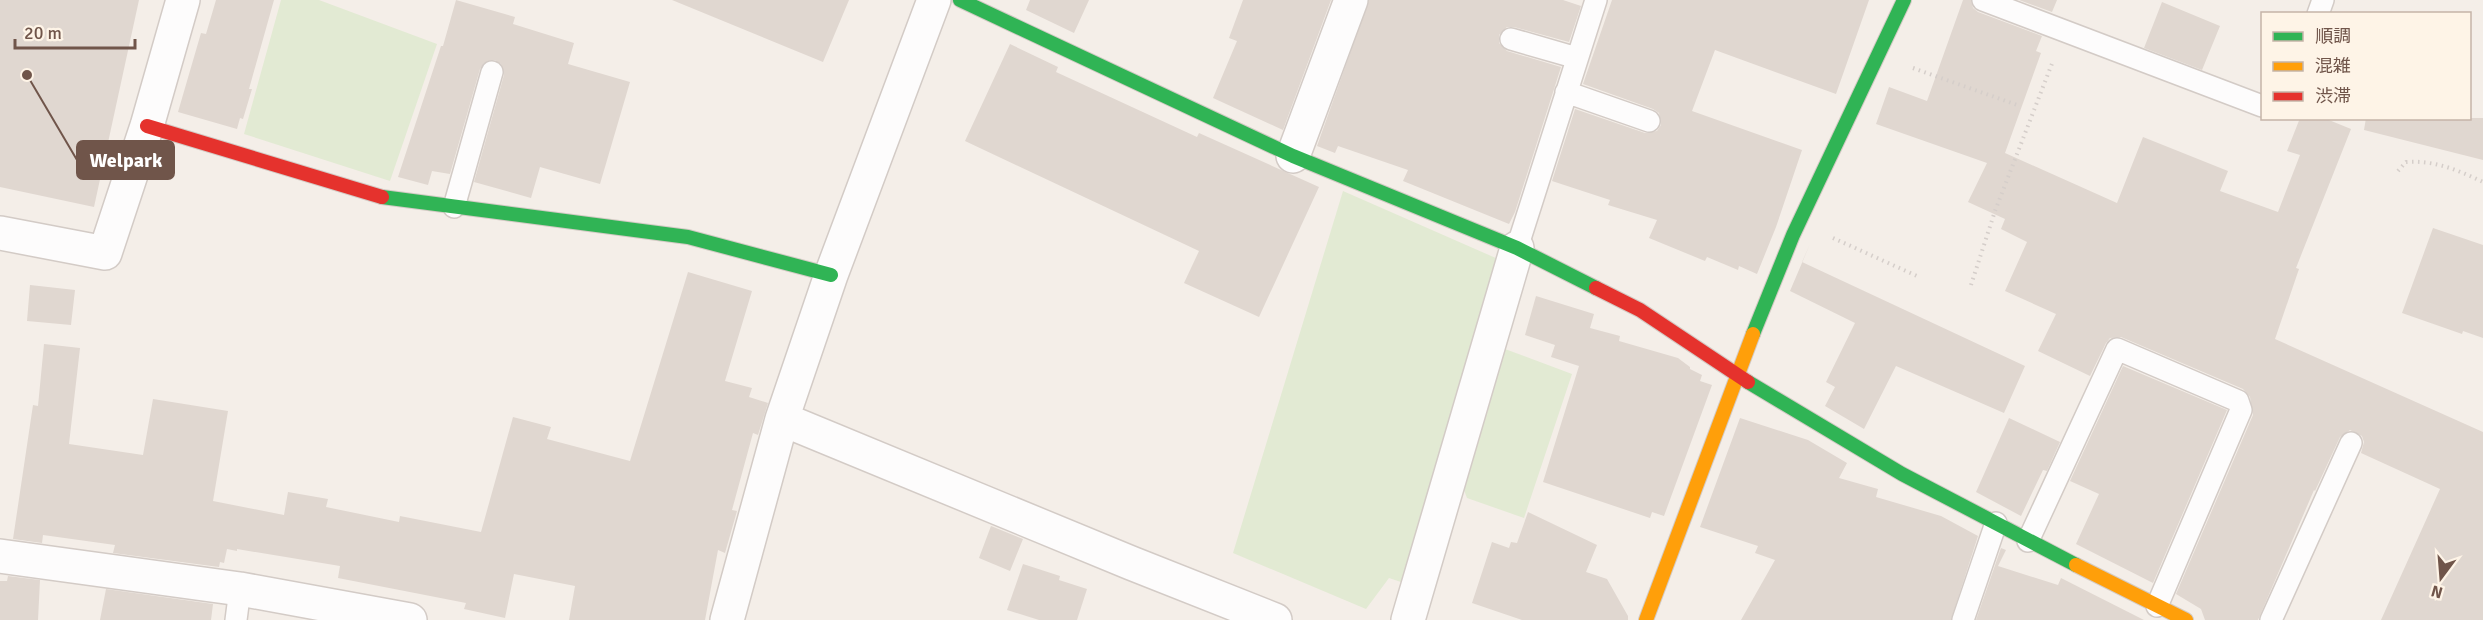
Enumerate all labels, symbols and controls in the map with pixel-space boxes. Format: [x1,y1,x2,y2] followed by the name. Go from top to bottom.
[15,12,135,50] scale bar
[2261,12,2471,120] legend
[24,22,62,44] text: 20 m
[2315,25,2351,47] text: 順調
[2315,55,2351,77] text: 混雑
[2315,85,2351,107] text: 渋滞
[77,141,174,179] callout: Welpark
[90,148,163,173] text: Welpark
[2411,548,2471,608] north arrow
[2429,580,2445,603] text: N

